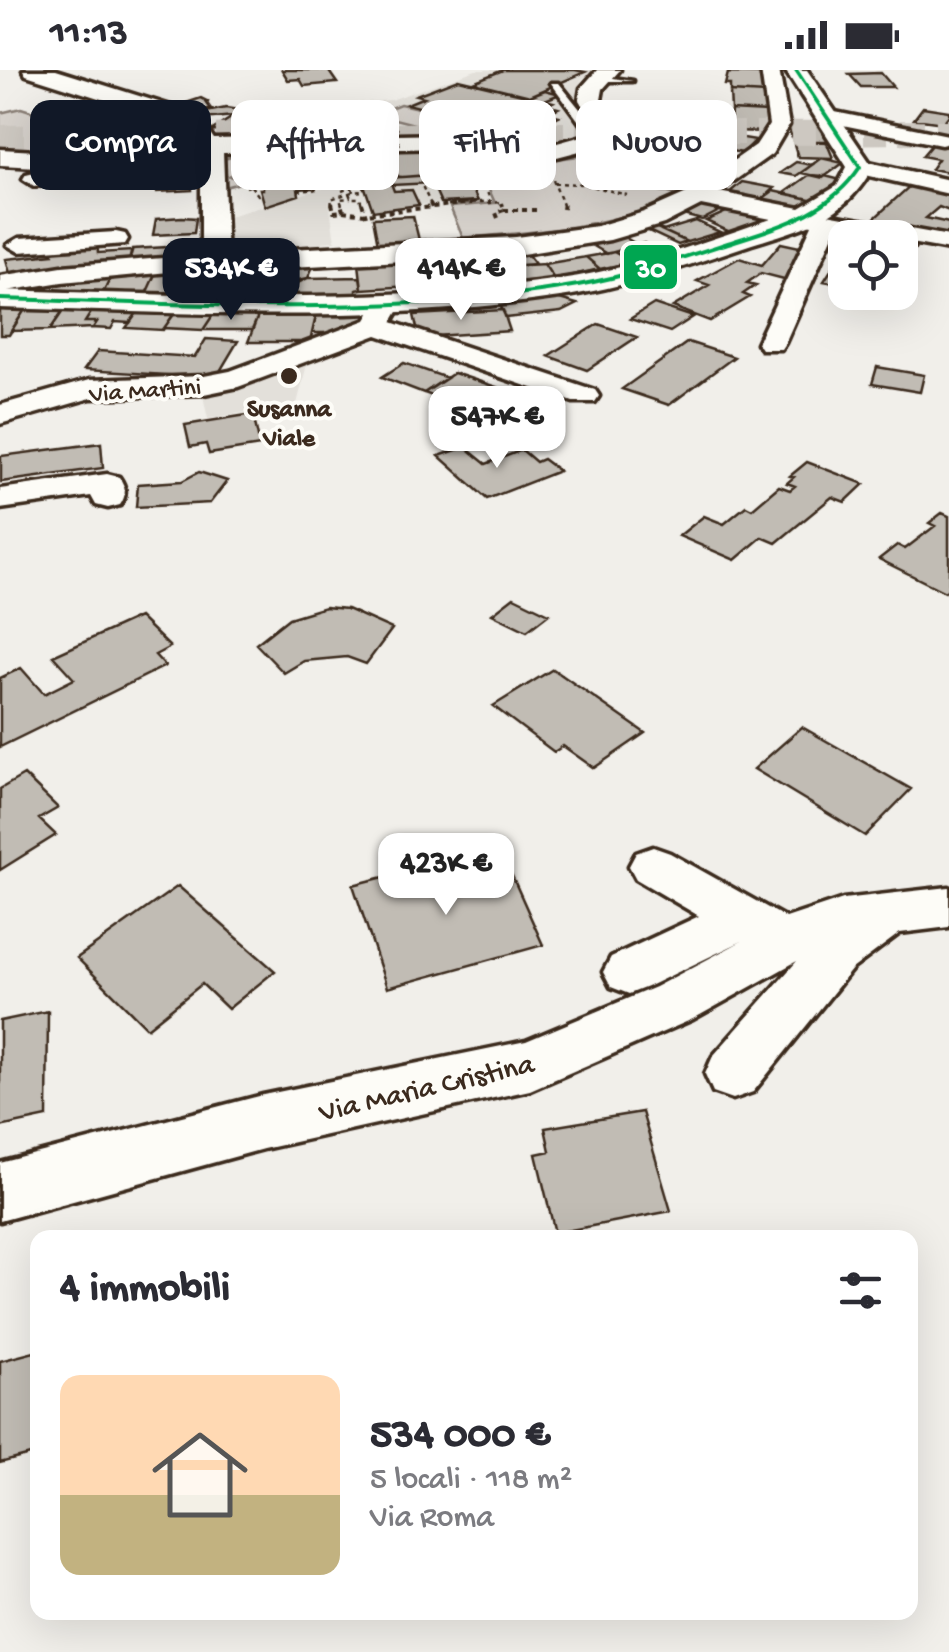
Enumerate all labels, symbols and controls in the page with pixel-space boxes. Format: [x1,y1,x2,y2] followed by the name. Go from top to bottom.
[50,13,128,57] text: 11:13
[30,100,211,190] chip: Compra
[231,100,399,190] chip: Affitta
[419,100,556,190] chip: Filtri
[576,100,737,190] chip: Nuovo
[828,220,918,310] map controls
[828,220,918,310] button: locate
[150,238,312,323] pin: 534K €
[380,238,542,323] pin: 414K €
[622,243,679,291] line badge: 30
[185,251,277,289] text: 534K €
[417,251,505,289] text: 414K €
[635,255,666,288] text: 30
[278,365,300,387] marker: Susanna Viale
[87,374,202,411] street label: Via Martini
[416,386,578,471] pin: 547K €
[247,397,332,455] place label: Susanna Viale
[451,399,543,437] text: 547K €
[365,833,527,918] pin: 423K €
[400,846,492,884] text: 423K €
[315,1048,539,1132] street label: Via Maria Cristina
[833,1263,888,1318] icon: filters
[60,1266,230,1315] text: 4 immobili
[370,1413,550,1462] text: 534 000 €
[140,1415,260,1535] icon: home
[370,1462,572,1500] text: 5 locali · 118 m²
[370,1500,494,1538] text: Via Roma

